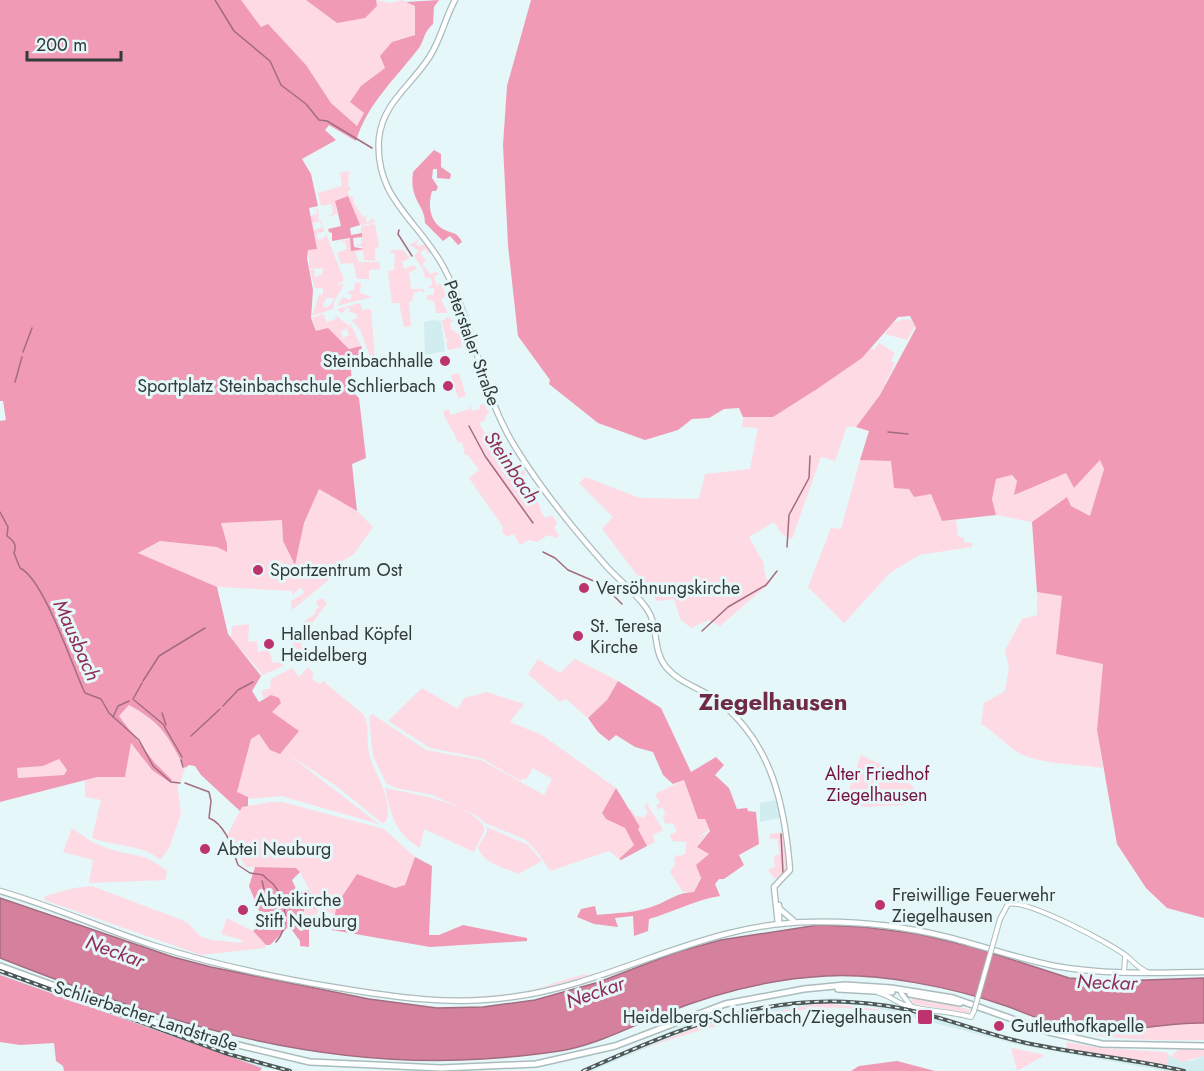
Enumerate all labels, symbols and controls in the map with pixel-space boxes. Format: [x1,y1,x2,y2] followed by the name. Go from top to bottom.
[27,24,122,62] scale bar
[36,32,87,58] text: 200 m
[437,277,507,409] street label: Peterstaler Straße
[323,348,433,374] place label: Steinbachhalle
[438,354,452,368] marker: Steinbachhalle
[137,373,436,399] place label: Sportplatz Steinbachschule Schlierbach
[441,379,455,393] marker: Sportplatz Steinbachschule Schlierbach
[477,425,547,509] water label: Steinbach
[270,557,403,583] place label: Sportzentrum Ost
[251,563,265,577] marker: Sportzentrum Ost
[596,575,740,601] place label: Versöhnungskirche
[577,581,591,595] marker: Versöhnungskirche
[46,595,107,686] water label: Mausbach
[590,613,662,660] place label: St. Teresa Kirche
[281,621,412,668] place label: Hallenbad Köpfel Heidelberg
[571,629,585,643] marker: St. Teresa Kirche
[262,637,276,651] marker: Hallenbad Köpfel Heidelberg
[698,684,848,719] district label: Ziegelhausen
[825,761,930,808] park label: Alter Friedhof Ziegelhausen
[217,836,331,862] place label: Abtei Neuburg
[198,842,212,856] marker: Abtei Neuburg
[892,882,1056,929] place label: Freiwillige Feuerwehr Ziegelhausen
[255,887,357,934] place label: Abteikirche Stift Neuburg
[873,898,887,912] marker: Freiwillige Feuerwehr Ziegelhausen
[236,903,250,917] marker: Abteikirche Stift Neuburg
[81,927,150,976] water label: Neckar
[1076,967,1139,998] water label: Neckar
[562,968,630,1016] water label: Neckar
[51,974,241,1058] street label: Schlierbacher Landstraße
[623,1004,912,1030] place label: Heidelberg-Schlierbach/Ziegelhausen
[916,1008,934,1026] marker: Heidelberg-Schlierbach/Ziegelhausen
[1011,1013,1144,1039] place label: Gutleuthofkapelle
[992,1019,1006,1033] marker: Gutleuthofkapelle

